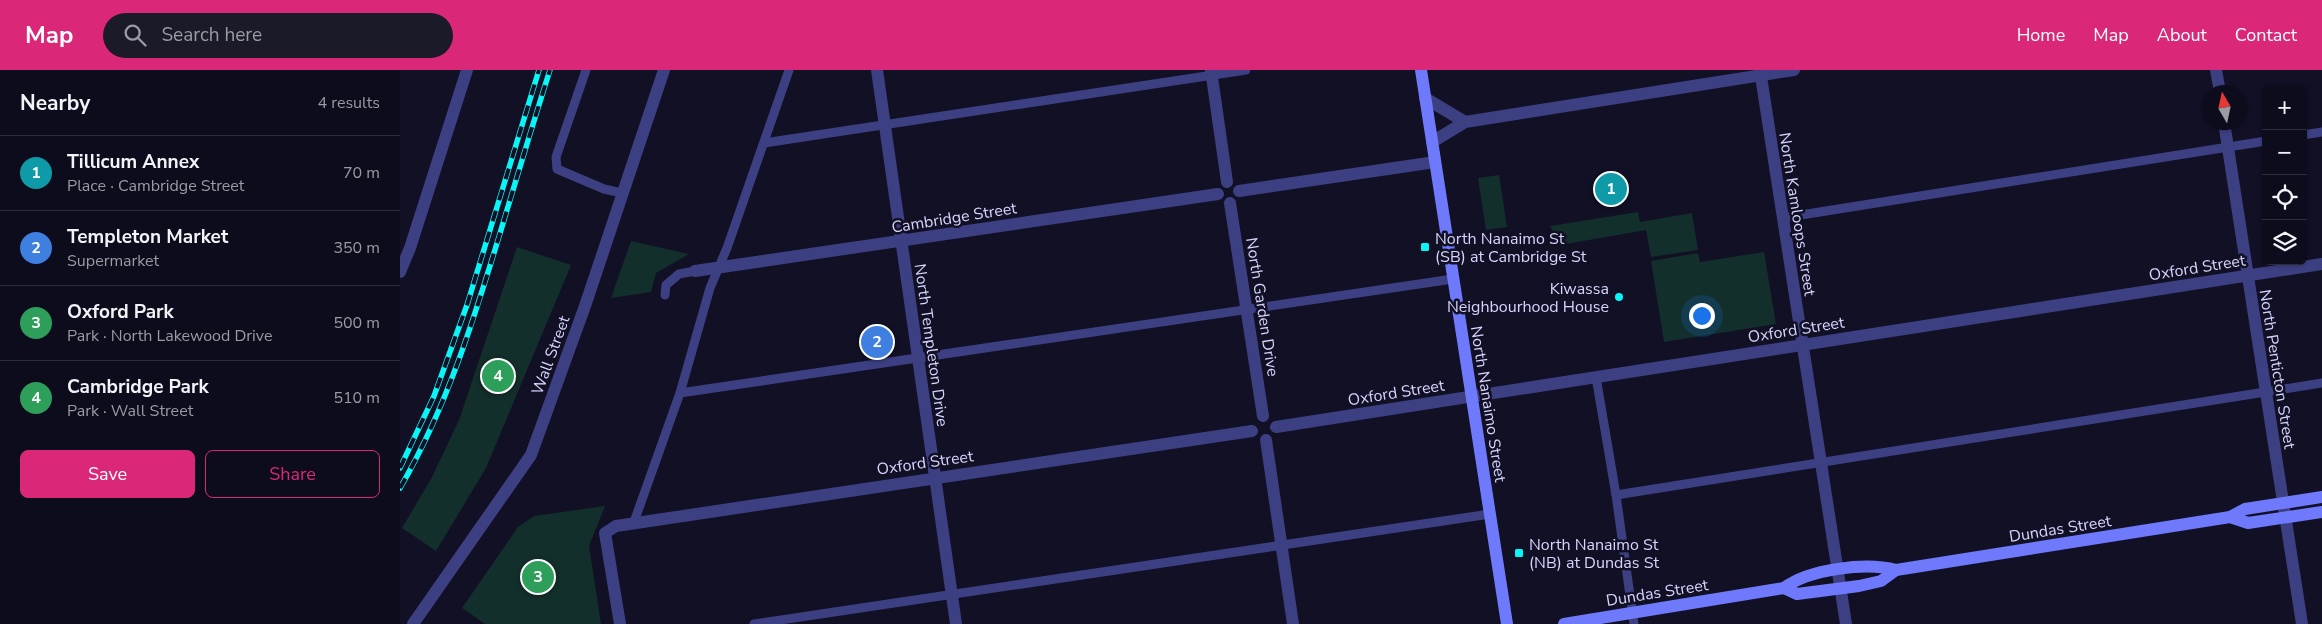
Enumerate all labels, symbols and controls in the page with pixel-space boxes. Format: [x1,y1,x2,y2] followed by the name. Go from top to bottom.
[103,13,453,58] search box
[25,19,73,51] text: Map
[121,21,149,49] icon: search
[161,22,262,48] text: Search here
[2017,23,2065,47] text: Home
[2093,23,2129,47] text: Map
[2157,23,2207,47] text: About
[2235,23,2297,47] text: Contact
[2202,85,2247,130] north arrow
[2262,85,2307,265] map controls
[2262,85,2307,130] button: +
[20,89,90,117] text: Nearby
[318,92,380,114] text: 4 results
[2262,130,2307,175] button: −
[1773,131,1821,298] street label: North Kamloops Street
[67,149,199,175] text: Tillicum Annex
[31,162,41,184] text: 1
[343,162,380,184] text: 70 m
[1595,170,1627,208] pin: 1
[67,175,244,197] text: Place · Cambridge Street
[2262,175,2307,220] button: locate
[890,197,1019,239] street label: Cambridge Street
[2262,220,2307,265] button: layers
[67,224,228,250] text: Templeton Market
[1435,228,1587,268] place label: North Nanaimo St (SB) at Cambridge St
[1240,236,1284,378] street label: North Garden Drive
[31,237,41,259] text: 2
[333,237,380,259] text: 350 m
[1419,241,1431,253] marker: North Nanaimo St (SB) at Cambridge St
[2147,249,2247,286] street label: Oxford Street
[67,250,159,272] text: Supermarket
[909,262,953,428] street label: North Templeton Drive
[1447,278,1609,318] place label: Kiwassa Neighbourhood House
[2254,288,2301,451] street label: North Penticton Street
[1613,291,1625,303] marker: Kiwassa Neighbourhood House
[67,299,174,325] text: Oxford Park
[1689,303,1715,329] your location
[1746,311,1846,348] street label: Oxford Street
[31,312,41,334] text: 3
[333,312,380,334] text: 500 m
[527,312,576,398] street label: Wall Street
[861,323,893,361] pin: 2
[67,325,272,347] text: Park · North Lakewood Drive
[1465,325,1511,484] street label: North Nanaimo Street
[482,357,514,395] pin: 4
[67,374,209,400] text: Cambridge Park
[1346,374,1446,411] street label: Oxford Street
[31,387,41,409] text: 4
[333,387,380,409] text: 510 m
[67,400,193,422] text: Park · Wall Street
[875,445,975,481] street label: Oxford Street
[20,450,195,498] button: Save
[205,450,380,498] button: Share
[2007,510,2113,548] street label: Dundas Street
[1529,534,1659,574] place label: North Nanaimo St (NB) at Dundas St
[1513,547,1525,559] marker: North Nanaimo St (NB) at Dundas St
[522,558,554,596] pin: 3
[1604,574,1710,612] street label: Dundas Street

